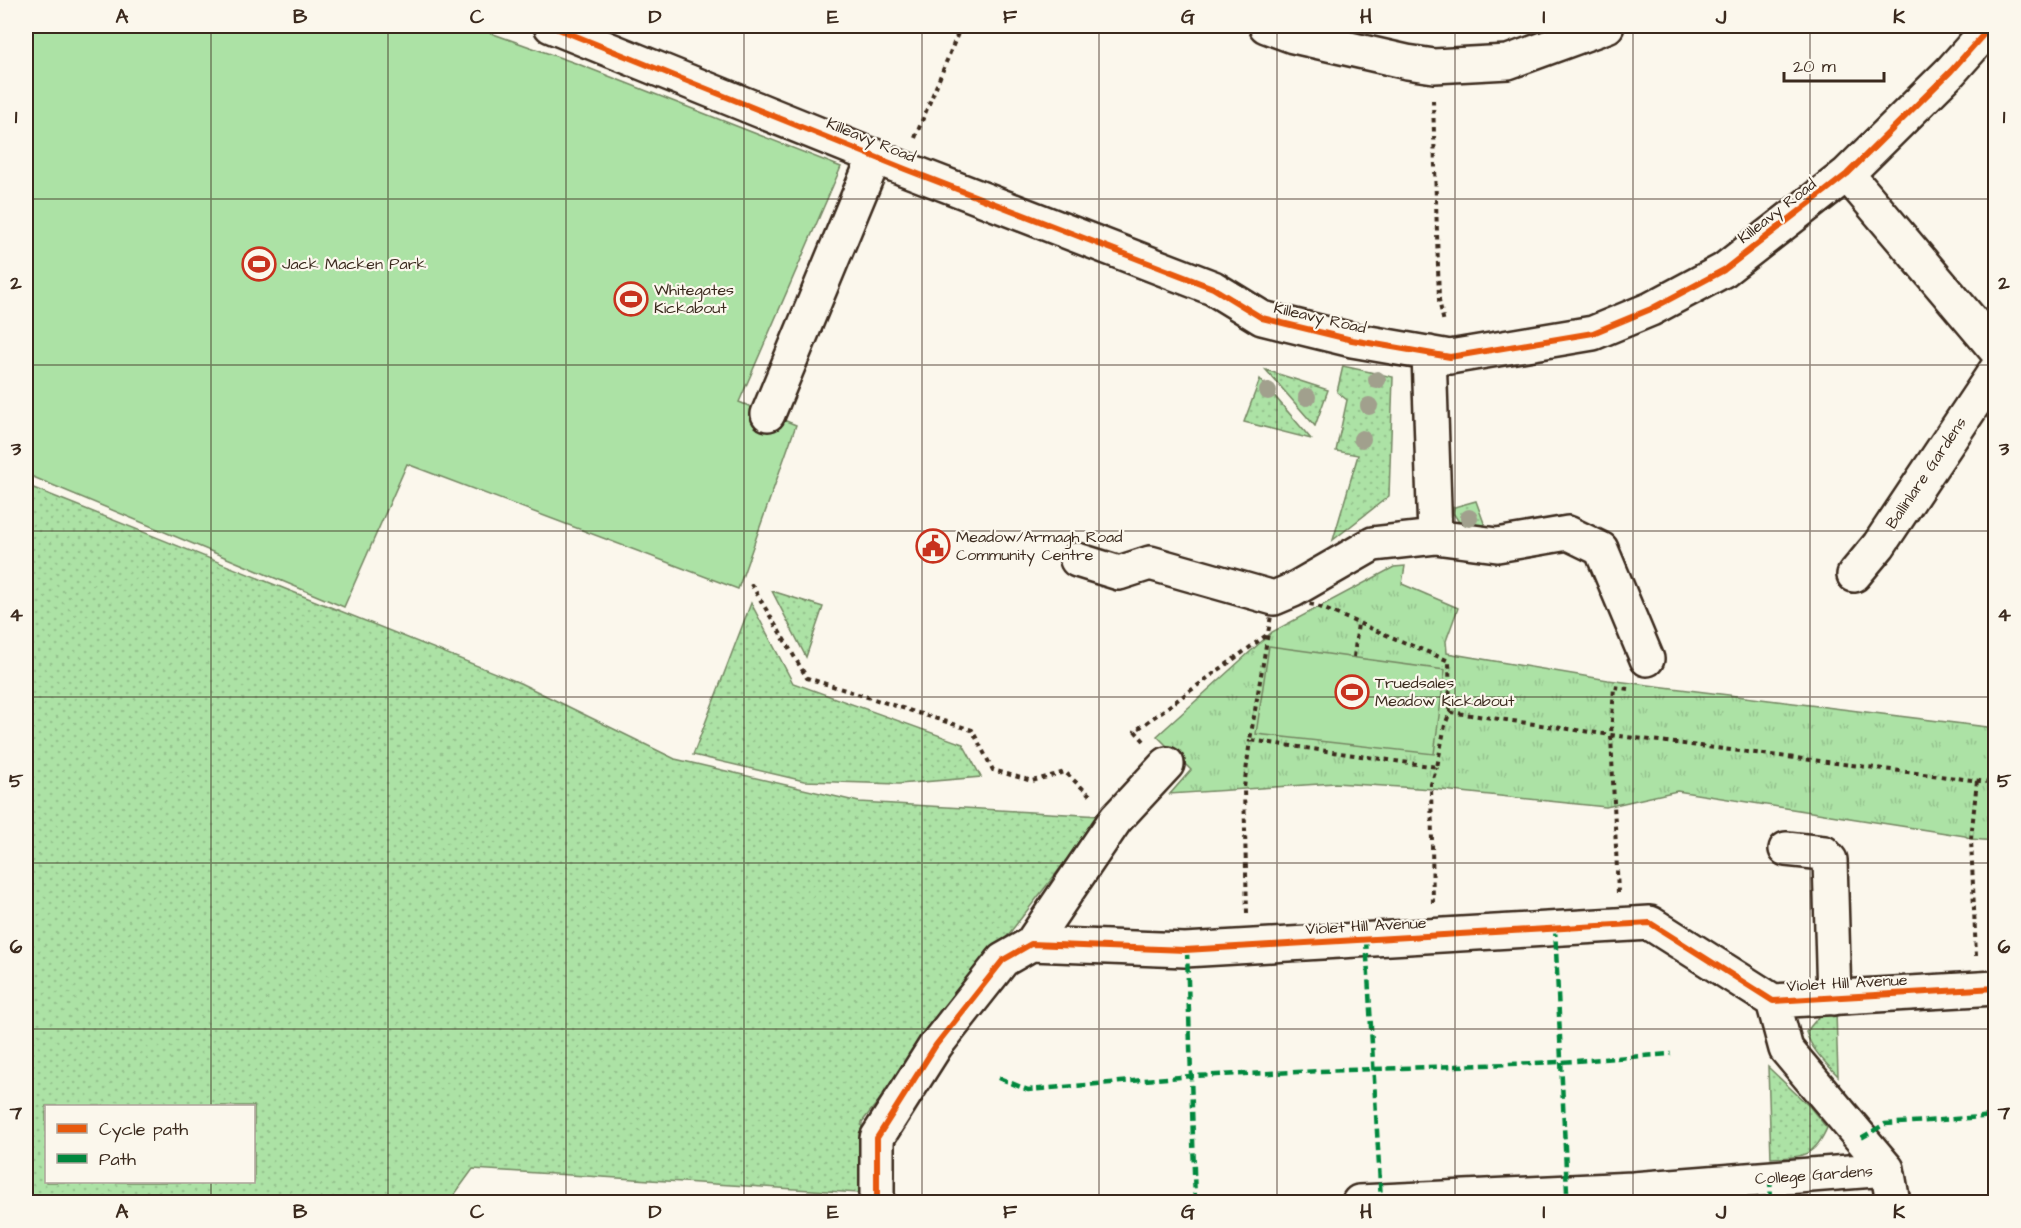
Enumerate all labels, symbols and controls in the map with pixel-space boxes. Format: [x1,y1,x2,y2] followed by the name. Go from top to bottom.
[116,3,129,31] text: A
[293,3,308,31] text: B
[470,3,485,31] text: C
[649,3,662,31] text: D
[827,3,839,31] text: E
[1003,3,1018,31] text: F
[1181,3,1195,31] text: G
[1360,3,1372,31] text: H
[1542,3,1546,31] text: I
[1715,3,1727,31] text: J
[1893,3,1906,31] text: K
[1784,45,1884,83] scale bar
[1793,54,1836,79] text: 20 m
[15,103,18,131] text: 1
[2003,103,2006,131] text: 1
[823,112,919,169] street label: Killeavy Road
[1733,173,1821,249] street label: Killeavy Road
[241,246,277,282] sports icon: Jack Macken Park
[282,253,427,275] place label: Jack Macken Park
[9,269,22,297] text: 2
[1997,269,2010,297] text: 2
[654,279,734,319] place label: Whitegates Kickabout
[613,281,649,317] sports icon: Whitegates Kickabout
[1271,297,1368,340] street label: Killeavy Road
[1880,413,1972,533] street label: Ballinlare Gardens
[10,435,22,463] text: 3
[1998,435,2010,463] text: 3
[956,526,1122,567] place label: Meadow/Armagh Road Community Centre
[915,528,951,564] public building icon: Meadow/Armagh Road Community Centre
[9,601,23,629] text: 4
[1997,601,2011,629] text: 4
[1375,672,1515,712] place label: Truedsales Meadow Kickabout
[1334,674,1370,710] sports icon: Truedsales Meadow Kickabout
[9,767,24,795] text: 5
[1997,767,2012,795] text: 5
[1305,912,1427,940] street label: Violet Hill Avenue
[10,933,23,961] text: 6
[1998,933,2011,961] text: 6
[1786,969,1908,997] street label: Violet Hill Avenue
[9,1099,23,1127] text: 7
[1997,1099,2011,1127] text: 7
[45,1105,255,1183] legend
[99,1117,188,1143] text: Cycle path
[99,1147,136,1172] text: Path
[1754,1160,1874,1191] street label: College Gardens
[116,1198,129,1226] text: A
[293,1198,308,1226] text: B
[470,1198,485,1226] text: C
[649,1198,662,1226] text: D
[827,1198,839,1226] text: E
[1003,1198,1018,1226] text: F
[1181,1198,1195,1226] text: G
[1360,1198,1372,1226] text: H
[1542,1198,1546,1226] text: I
[1715,1198,1727,1226] text: J
[1893,1198,1906,1226] text: K

